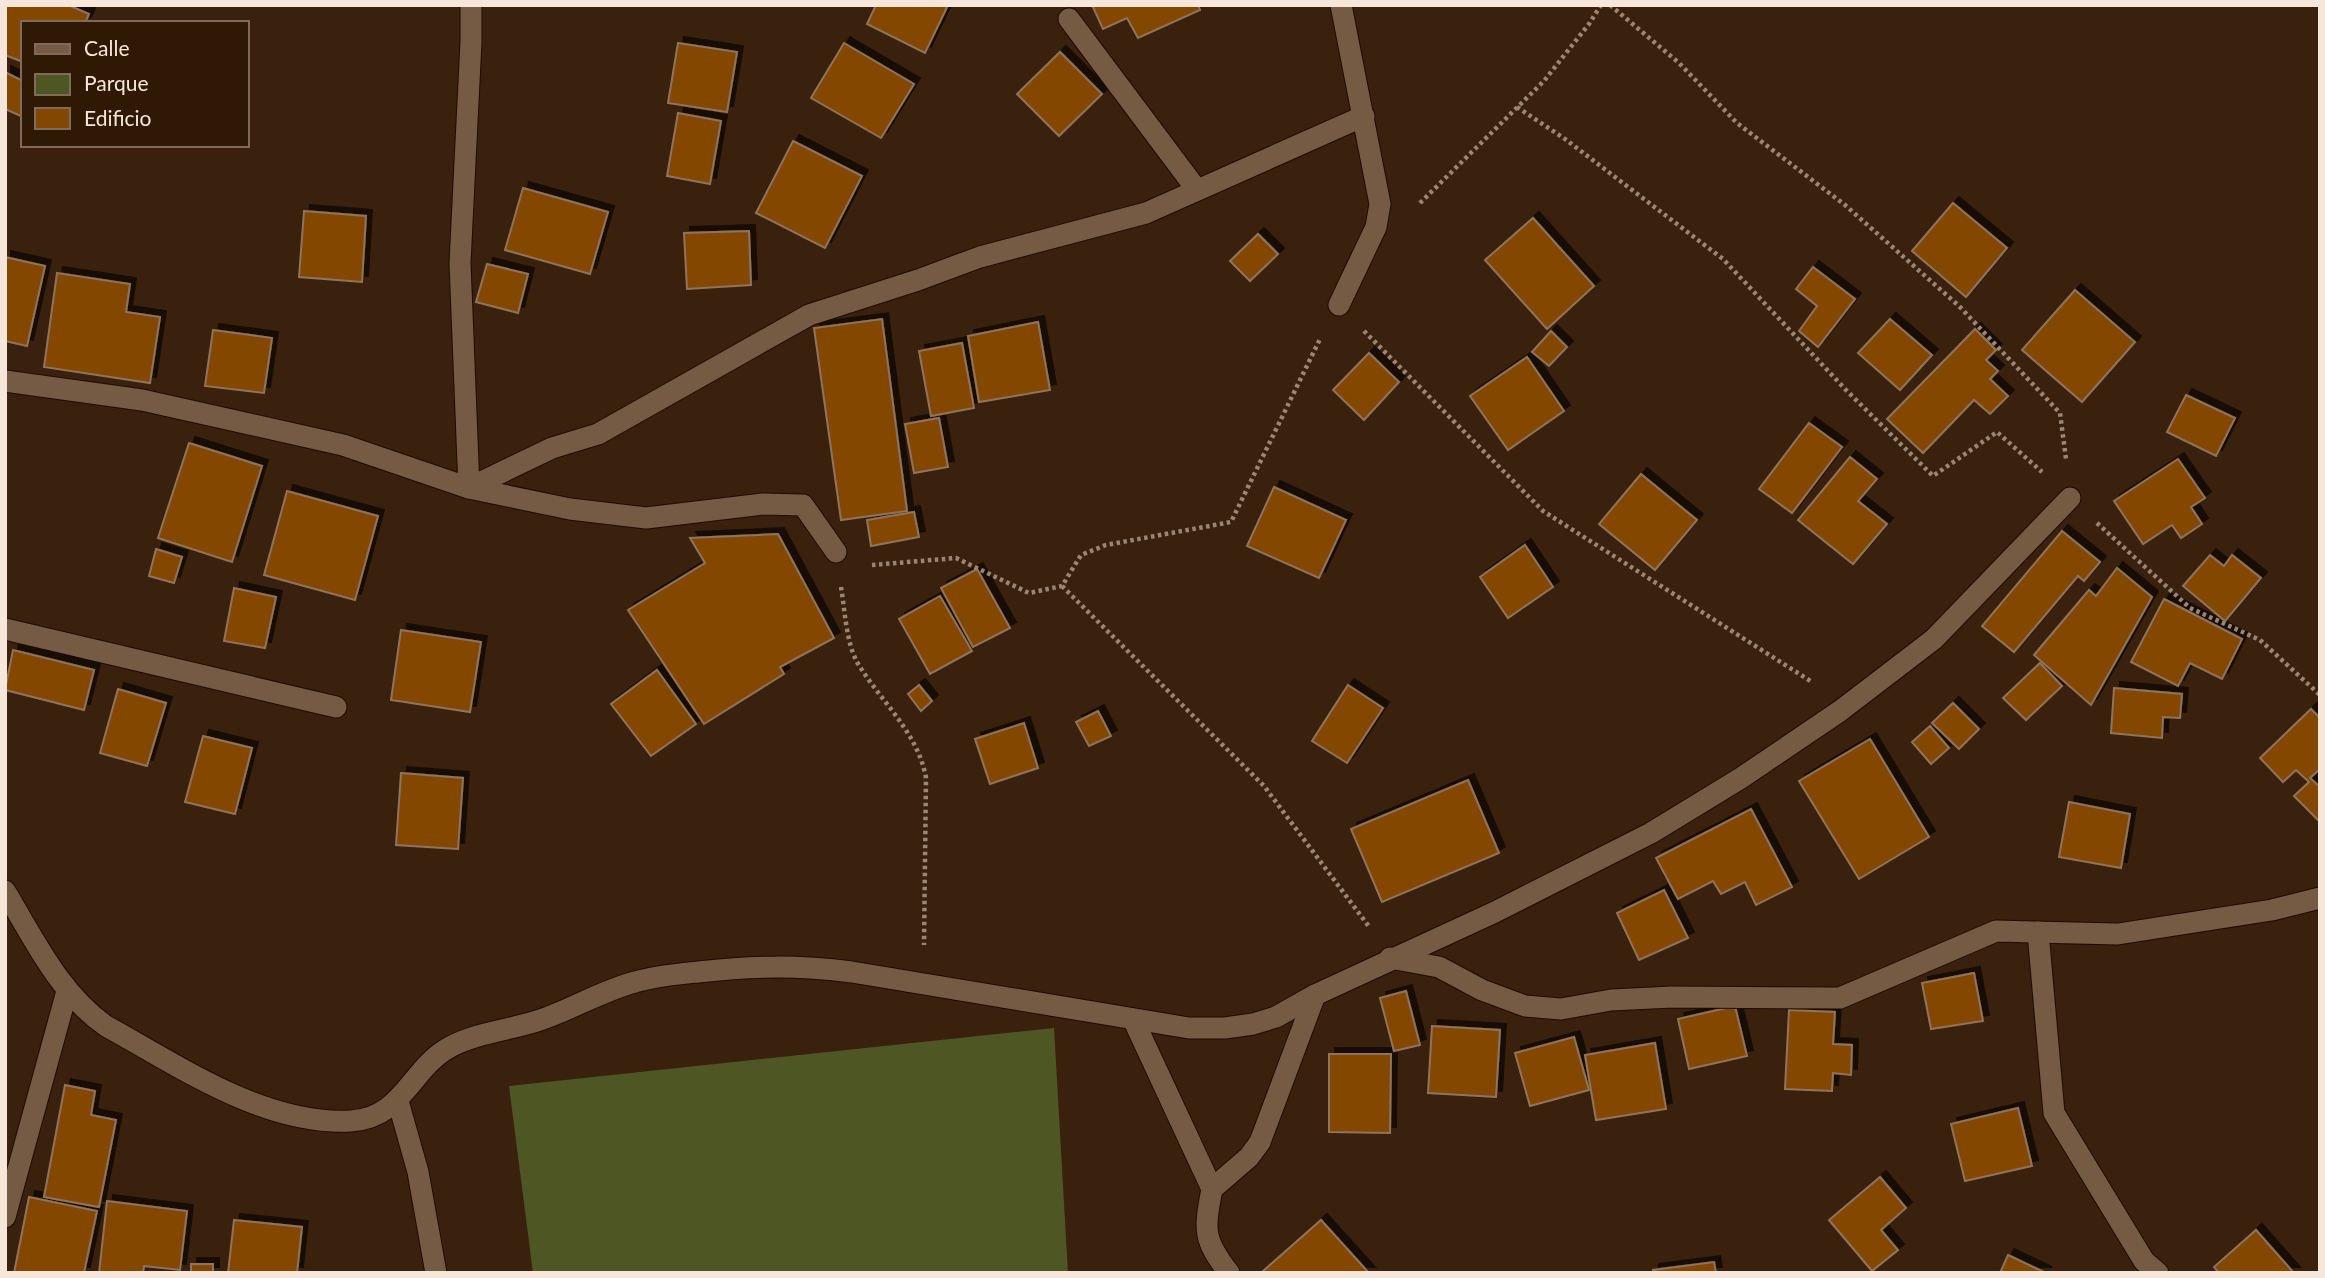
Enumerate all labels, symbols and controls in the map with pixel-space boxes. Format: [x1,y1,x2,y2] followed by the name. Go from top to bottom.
[21,21,248,147] legend
[84,35,129,60] text: Calle
[84,70,149,95] text: Parque
[84,105,152,130] text: Edificio

